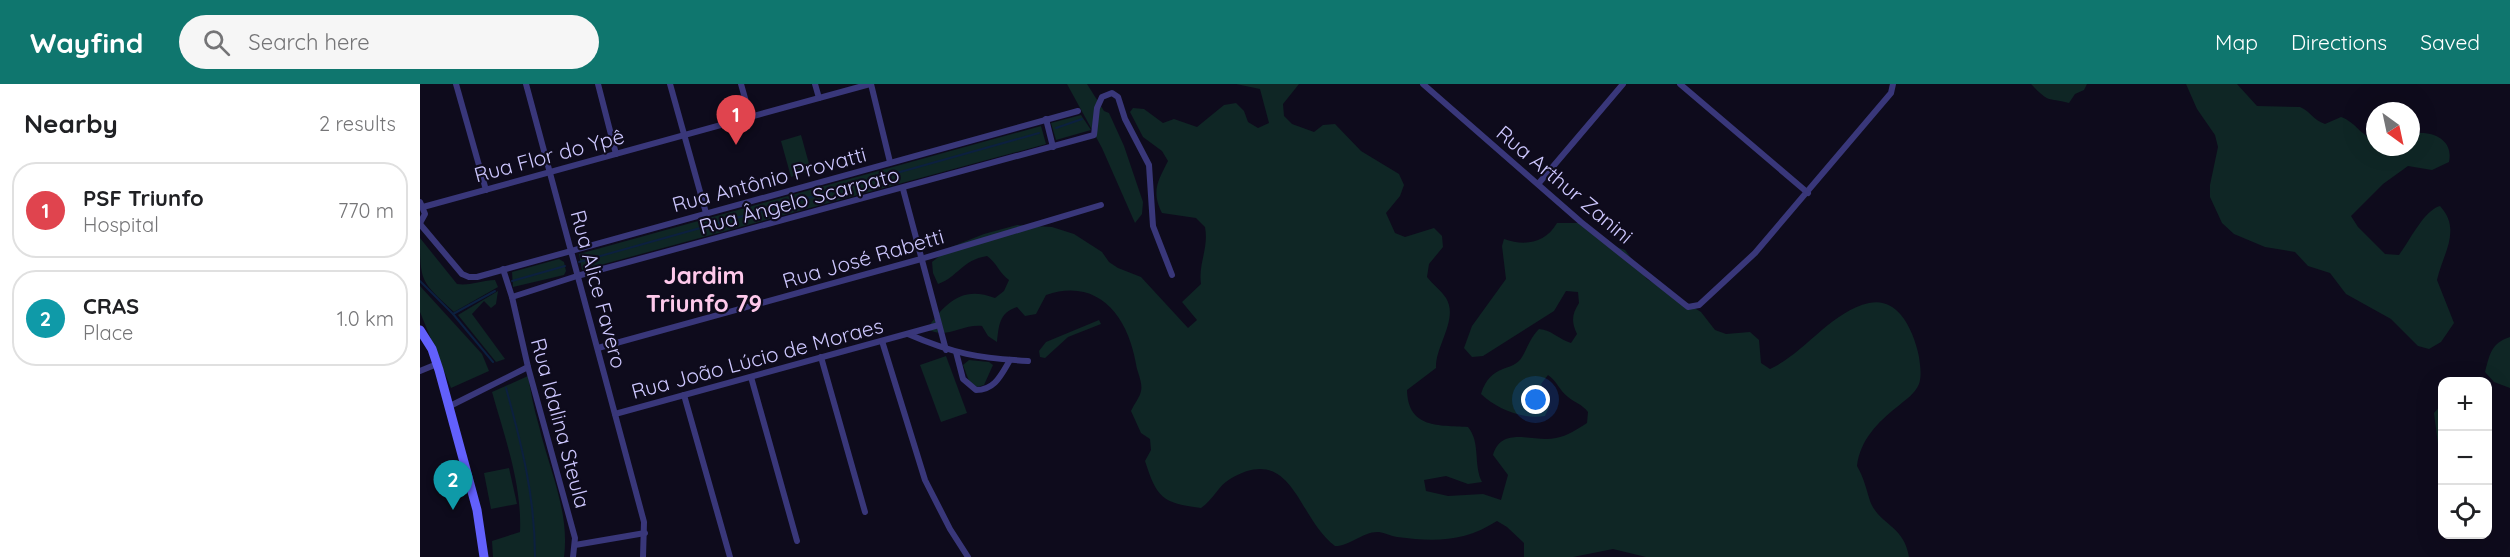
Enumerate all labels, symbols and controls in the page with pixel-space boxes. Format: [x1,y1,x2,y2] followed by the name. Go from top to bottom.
[179,15,599,69] search box
[30,25,143,60] text: Wayfind
[200,26,233,59] icon: search
[248,28,370,56] text: Search here
[2215,29,2258,55] text: Map
[2291,29,2387,55] text: Directions
[2420,29,2480,55] text: Saved
[716,95,756,145] pin: 1
[2366,102,2420,156] north arrow
[24,107,118,140] text: Nearby
[319,111,396,136] text: 2 results
[1491,119,1639,249] street label: Rua Arthur Zanini
[471,122,627,188] street label: Rua Flor do Ypê
[669,141,869,217] street label: Rua Antônio Provatti
[696,161,902,239] street label: Rua Ângelo Scarpato
[83,184,204,212] text: PSF Triunfo
[42,198,49,223] text: 1
[338,198,394,223] text: 770 m
[565,207,633,371] street label: Rua Alice Favero
[83,212,159,237] text: Hospital
[779,223,947,293] street label: Rua José Rabetti
[646,260,762,318] district label: Jardim Triunfo 79
[83,292,139,320] text: CRAS
[40,306,51,331] text: 2
[337,306,394,331] text: 1.0 km
[628,312,886,404] street label: Rua João Lúcio de Moraes
[83,320,133,345] text: Place
[526,335,596,511] street label: Rua Idalina Steula
[2438,377,2492,539] map controls
[2438,377,2492,431] button: +
[1521,385,1550,414] your location
[2438,431,2492,485] button: −
[434,460,472,510] pin: 2
[2438,485,2492,539] button: locate

